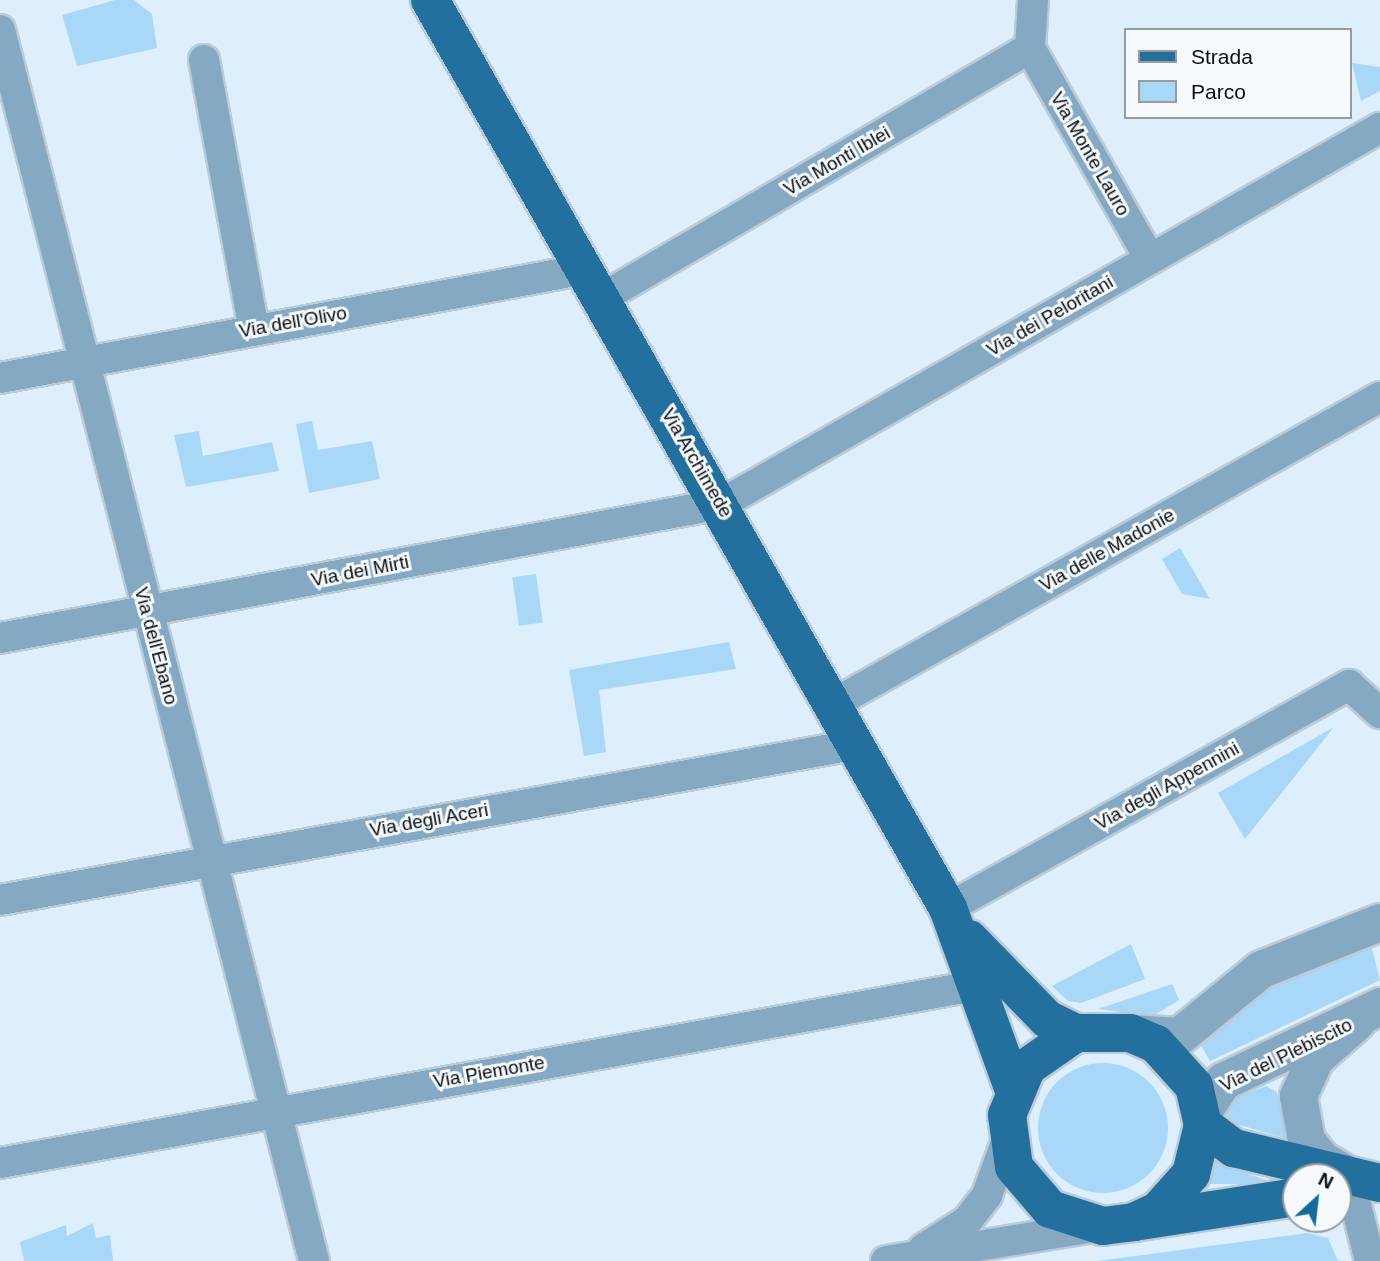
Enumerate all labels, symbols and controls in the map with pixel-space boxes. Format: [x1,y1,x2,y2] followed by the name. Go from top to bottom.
[1124,28,1352,119] legend
[1191,45,1253,68] text: Strada
[1191,80,1246,103] text: Parco
[1045,88,1135,220] street label: Via Monte Lauro
[780,121,894,201] street label: Via Monti Iblei
[983,271,1117,361] street label: Via dei Peloritani
[237,301,349,343] street label: Via dell'Olivo
[656,404,738,522] street label: Via Archimede
[1036,503,1178,597] street label: Via delle Madonie
[309,550,411,592] street label: Via dei Mirti
[129,585,183,707] street label: Via dell'Ebano
[1090,737,1244,835] street label: Via degli Appennini
[367,798,491,842] street label: Via degli Aceri
[1216,1013,1356,1097] street label: Via del Plebiscito
[432,1051,546,1093] street label: Via Piemonte
[1282,1163,1352,1233] north arrow
[1315,1168,1337,1193] text: N

